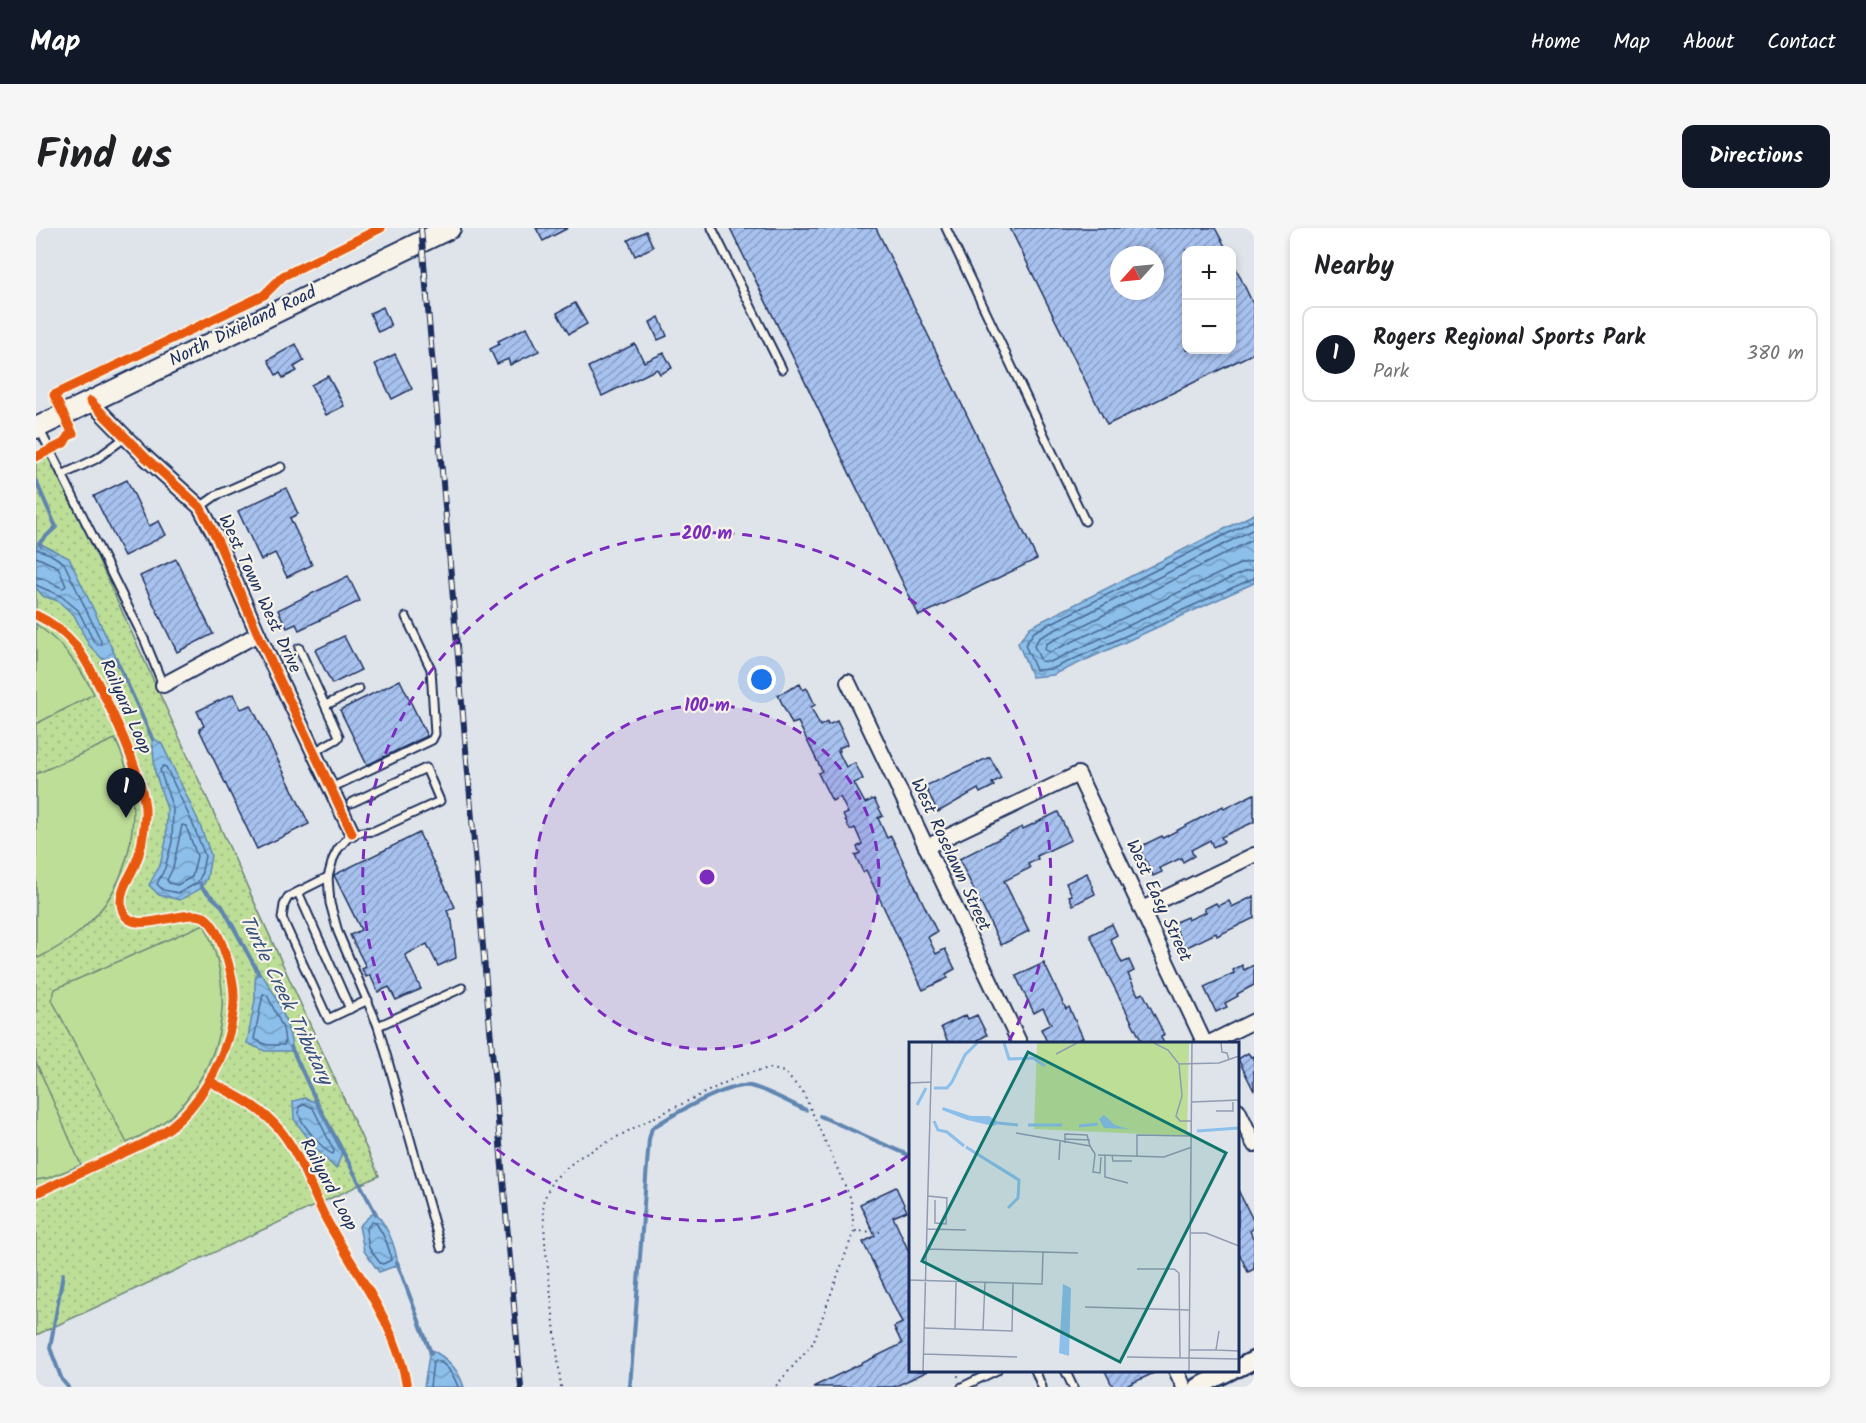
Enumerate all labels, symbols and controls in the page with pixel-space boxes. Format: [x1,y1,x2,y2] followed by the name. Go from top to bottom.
[30,20,81,65] text: Map
[1531,26,1580,59] text: Home
[1613,26,1650,59] text: Map
[1683,26,1734,59] text: About
[1767,26,1836,59] text: Contact
[36,123,172,190] text: Find us
[1682,125,1830,188] button: Directions
[1110,246,1164,300] north arrow
[1182,246,1236,354] map controls
[1182,246,1236,300] button: +
[1314,246,1394,288] text: Nearby
[164,278,323,375] street label: North Dixieland Road
[1182,300,1236,354] button: −
[1373,321,1645,356] text: Rogers Regional Sports Park
[1332,338,1339,370] text: 1
[1747,338,1804,370] text: 380 m
[1373,356,1409,388] text: Park
[209,510,309,678] street label: West Town West Drive
[682,520,733,549] text: 200 m
[91,655,159,760] street label: Railyard Loop
[747,665,776,694] your location
[684,692,730,721] text: 100 m
[106,768,146,818] pin: 1
[902,774,999,937] street label: West Roselawn Street
[1117,835,1199,968] street label: West Easy Street
[697,867,717,887] centre of rings
[230,909,341,1093] water label: Turtle Creek Tributary
[909,1042,1239,1372] inset map
[291,1133,365,1237] street label: Railyard Loop

